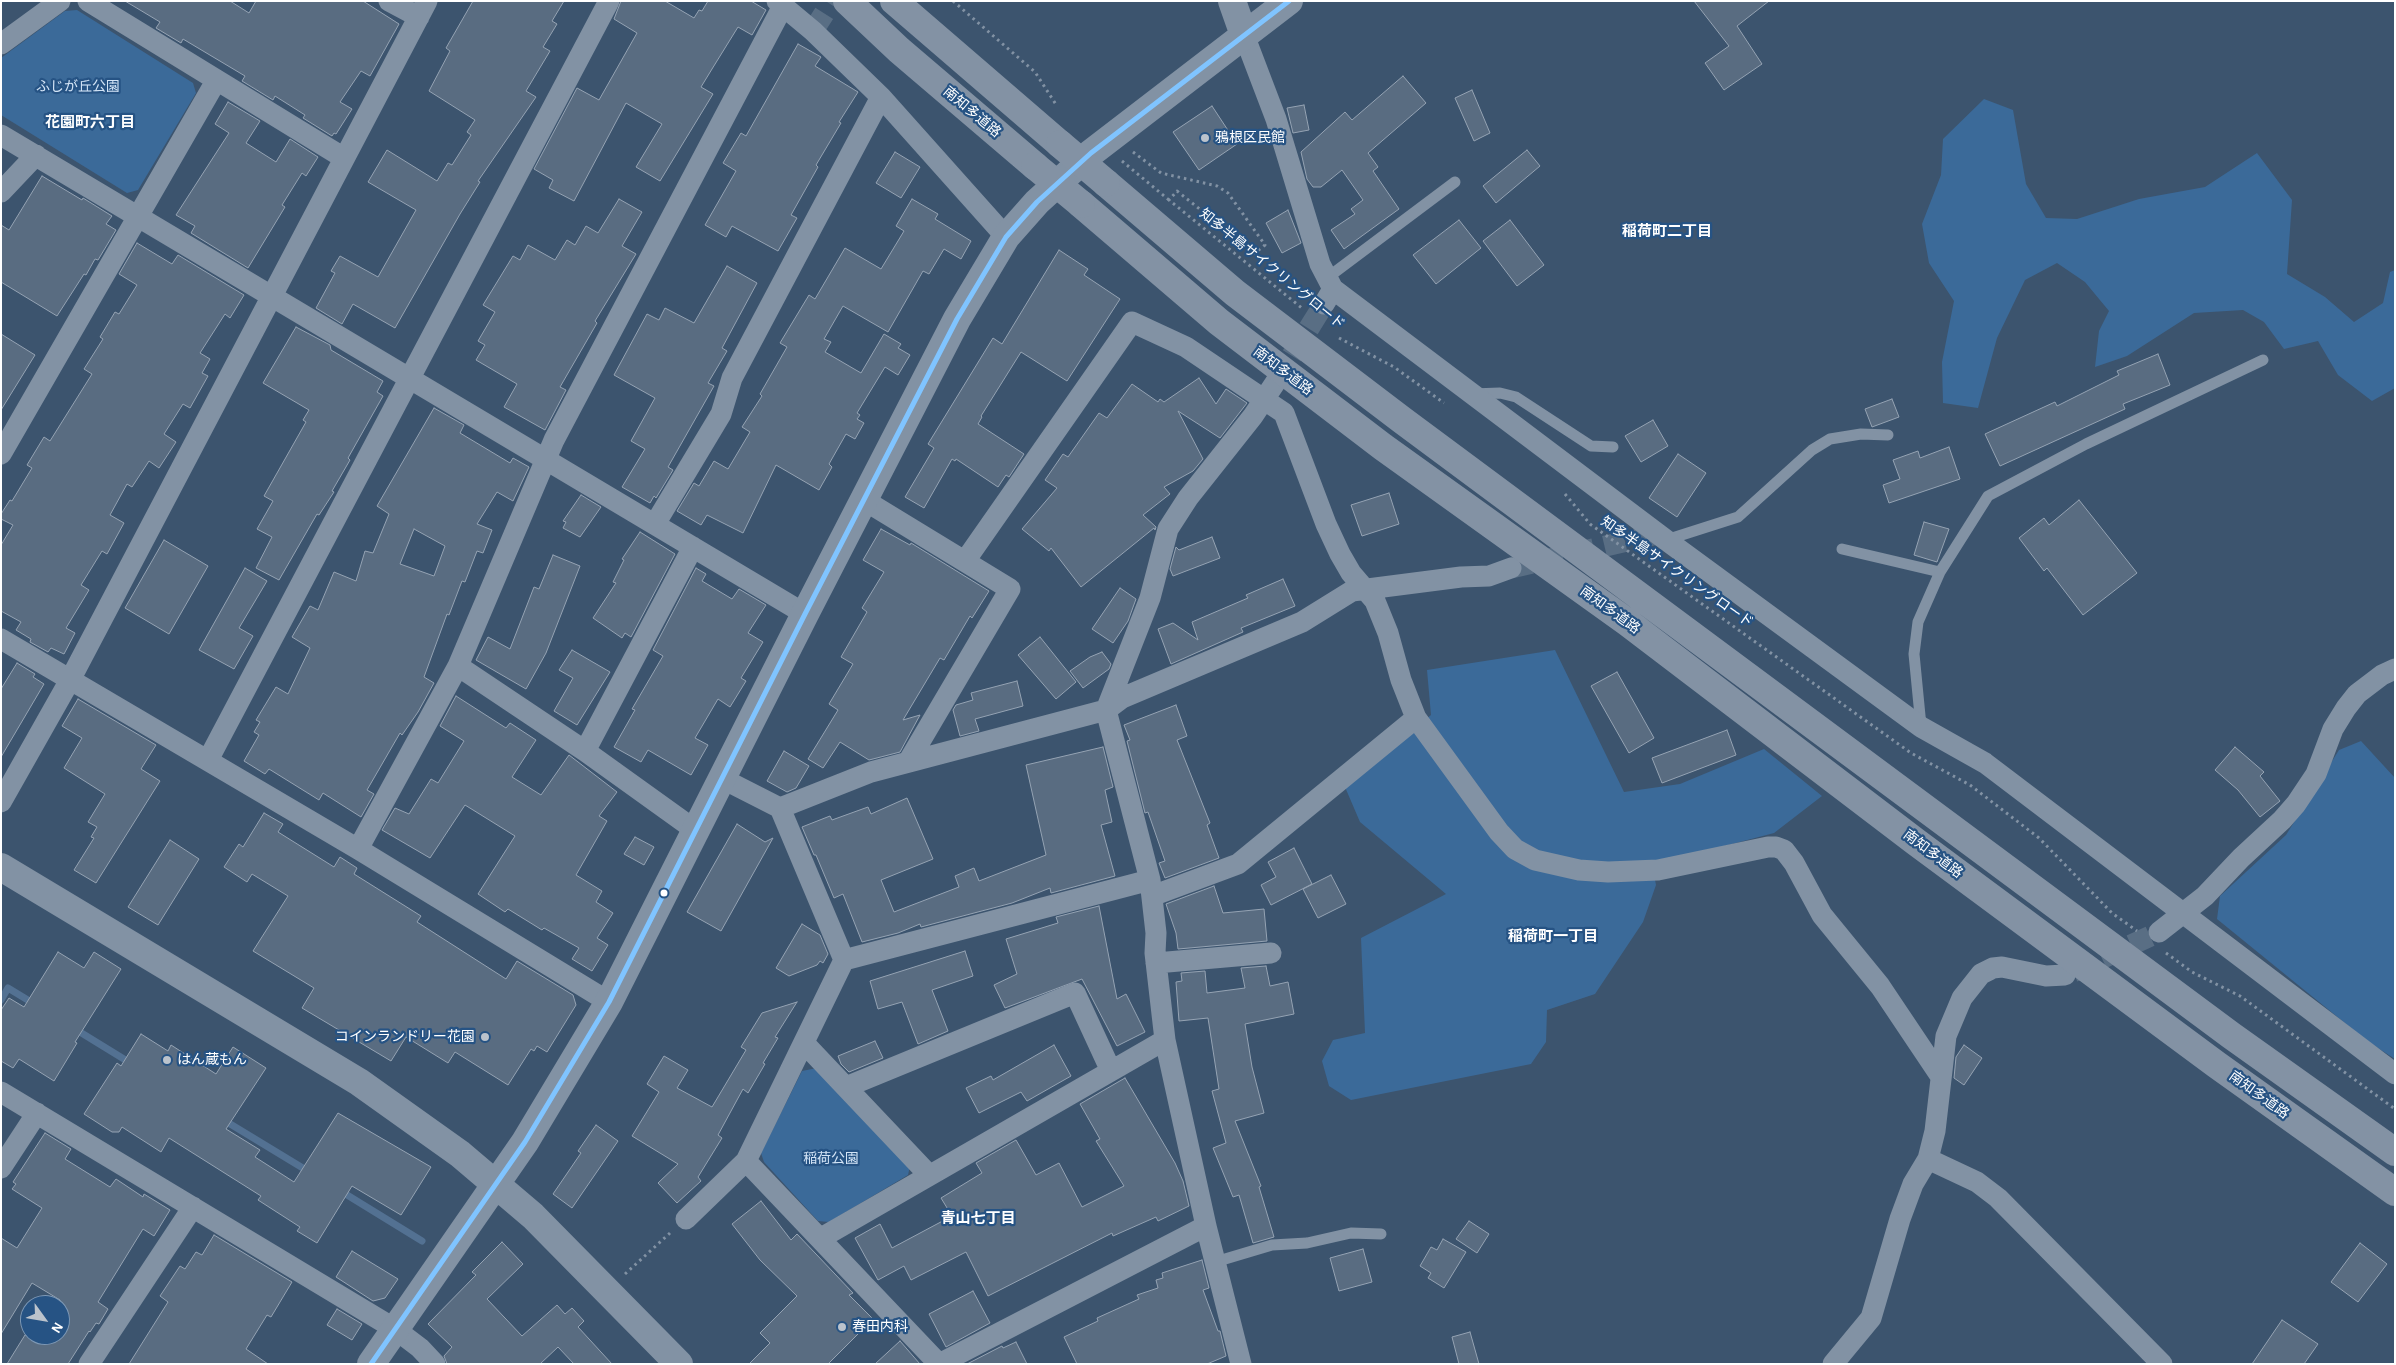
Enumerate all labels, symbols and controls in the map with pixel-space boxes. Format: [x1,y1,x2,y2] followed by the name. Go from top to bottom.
[36,79,120,95] park label: ふじが丘公園
[940,83,1004,141] street label: 南知多道路
[45,113,135,131] district label: 花園町六丁目
[1215,130,1285,146] place label: 鴉根区民館
[1199,132,1211,144] marker: 鴉根区民館
[1196,205,1348,333] street label: 知多半島サイクリングロード
[1622,222,1712,240] district label: 稲荷町二丁目
[1250,343,1316,399] street label: 南知多道路
[1598,513,1756,631] street label: 知多半島サイクリングロード
[1577,583,1643,637] street label: 南知多道路
[1900,826,1966,882] street label: 南知多道路
[659,888,669,898] unlabelled marker
[1508,927,1598,945] district label: 稲荷町一丁目
[335,1029,475,1045] place label: コインランドリー花園
[479,1031,491,1043] marker: コインランドリー花園
[177,1052,247,1068] place label: はん蔵もん
[161,1054,173,1066] marker: はん蔵もん
[2226,1068,2292,1122] street label: 南知多道路
[803,1151,859,1167] park label: 稲荷公園
[941,1209,1015,1227] district label: 青山七丁目
[20,1295,70,1345] north arrow
[852,1319,908,1335] place label: 春田内科
[48,1320,65,1335] text: N
[836,1321,848,1333] marker: 春田内科

